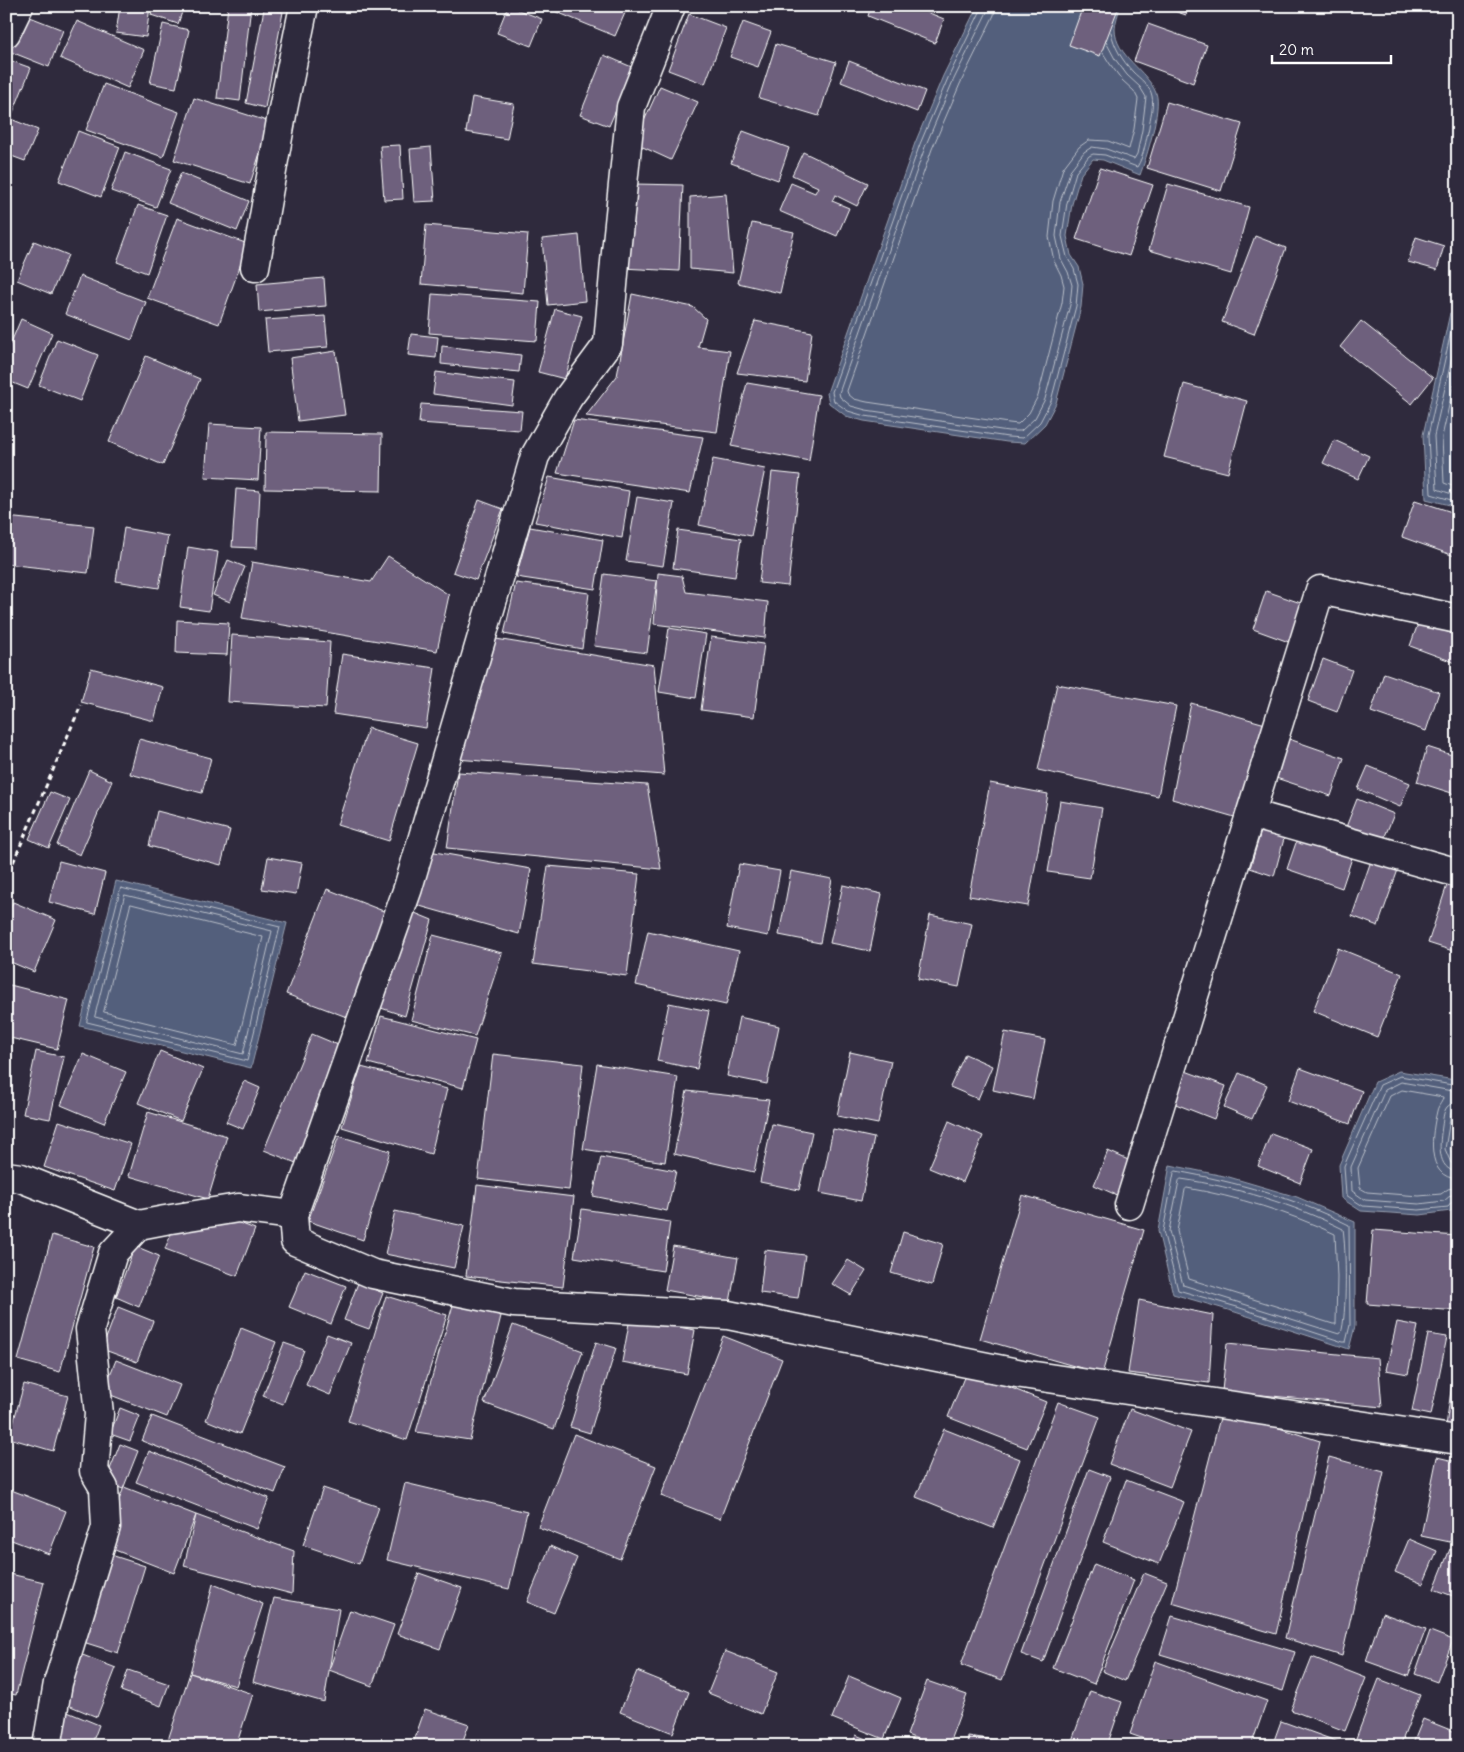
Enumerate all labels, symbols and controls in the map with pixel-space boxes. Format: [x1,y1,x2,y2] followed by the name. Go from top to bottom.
[1272,32,1390,64] scale bar
[1279,40,1314,59] text: 20 m

